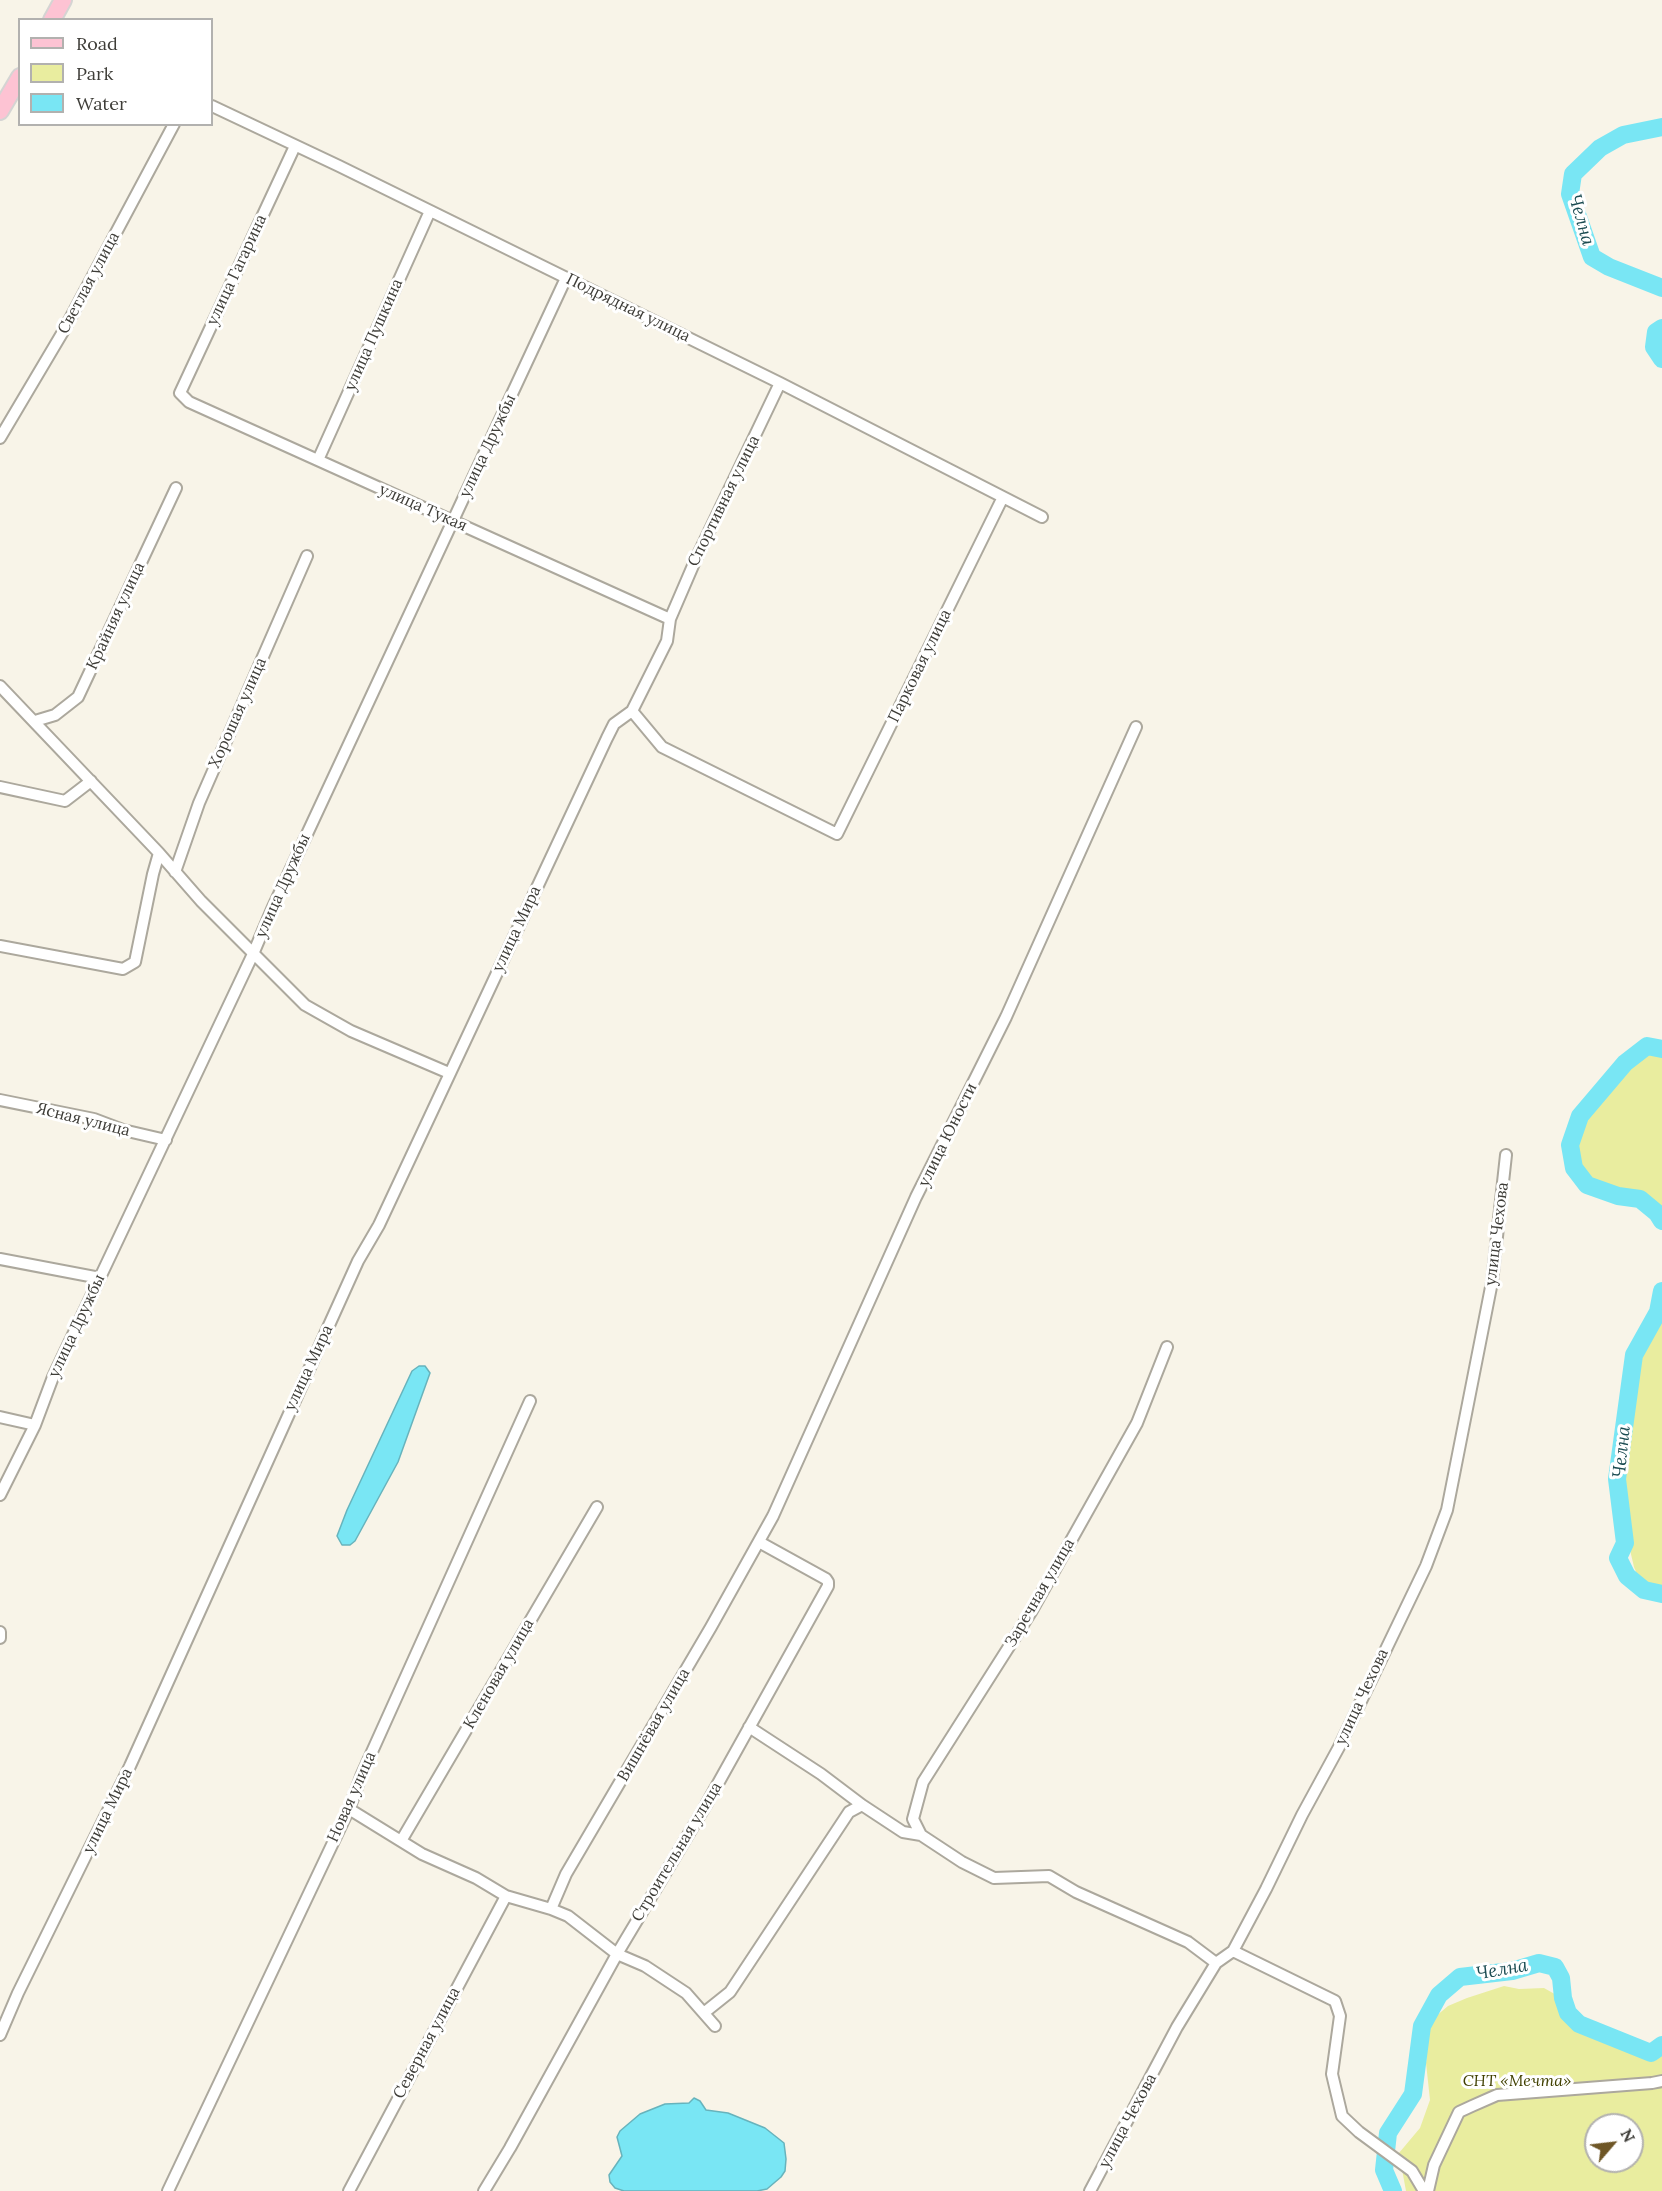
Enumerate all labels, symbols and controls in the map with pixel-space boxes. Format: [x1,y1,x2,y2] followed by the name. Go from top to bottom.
[18,18,213,126] legend
[76,32,118,55] text: Road
[76,62,113,85] text: Park
[76,92,127,115] text: Water
[1563,192,1599,248] water label: Челна
[203,211,271,329] street label: улица Гагарина
[54,229,124,337] street label: Светлая улица
[563,270,693,346] street label: Подрядная улица
[341,276,407,394] street label: улица Пушкина
[456,391,520,501] street label: улица Дружбы
[684,432,764,570] street label: Спортивная улица
[376,480,470,536] street label: улица Тукая
[83,559,149,673] street label: Крайняя улица
[884,606,956,726] street label: Парковая улица
[205,655,271,771] street label: Хорошая улица
[251,831,315,941] street label: улица Дружбы
[489,883,545,975] street label: улица Мира
[915,1080,981,1190] street label: улица Юности
[34,1099,132,1141] street label: Ясная улица
[1481,1181,1513,1287] street label: улица Чехова
[45,1271,109,1381] street label: улица Дружбы
[281,1322,337,1414] street label: улица Мира
[1609,1425,1635,1479] water label: Челна
[1001,1535,1079,1651] street label: Заречная улица
[460,1616,538,1732] street label: Кленовая улица
[1331,1646,1393,1748] street label: улица Чехова
[614,1665,694,1785] street label: Вишнёвая улица
[324,1749,380,1845] street label: Новая улица
[79,1765,137,1857] street label: улица Мира
[628,1779,726,1925] street label: Строительная улица
[1474,1955,1530,1985] water label: Челна
[390,1984,464,2102] street label: Северная улица
[1095,2070,1161,2172] street label: улица Чехова
[1463,2071,1571,2091] park label: СНТ «Мечта»
[1584,2113,1644,2173] north arrow
[1616,2125,1640,2146] text: N

